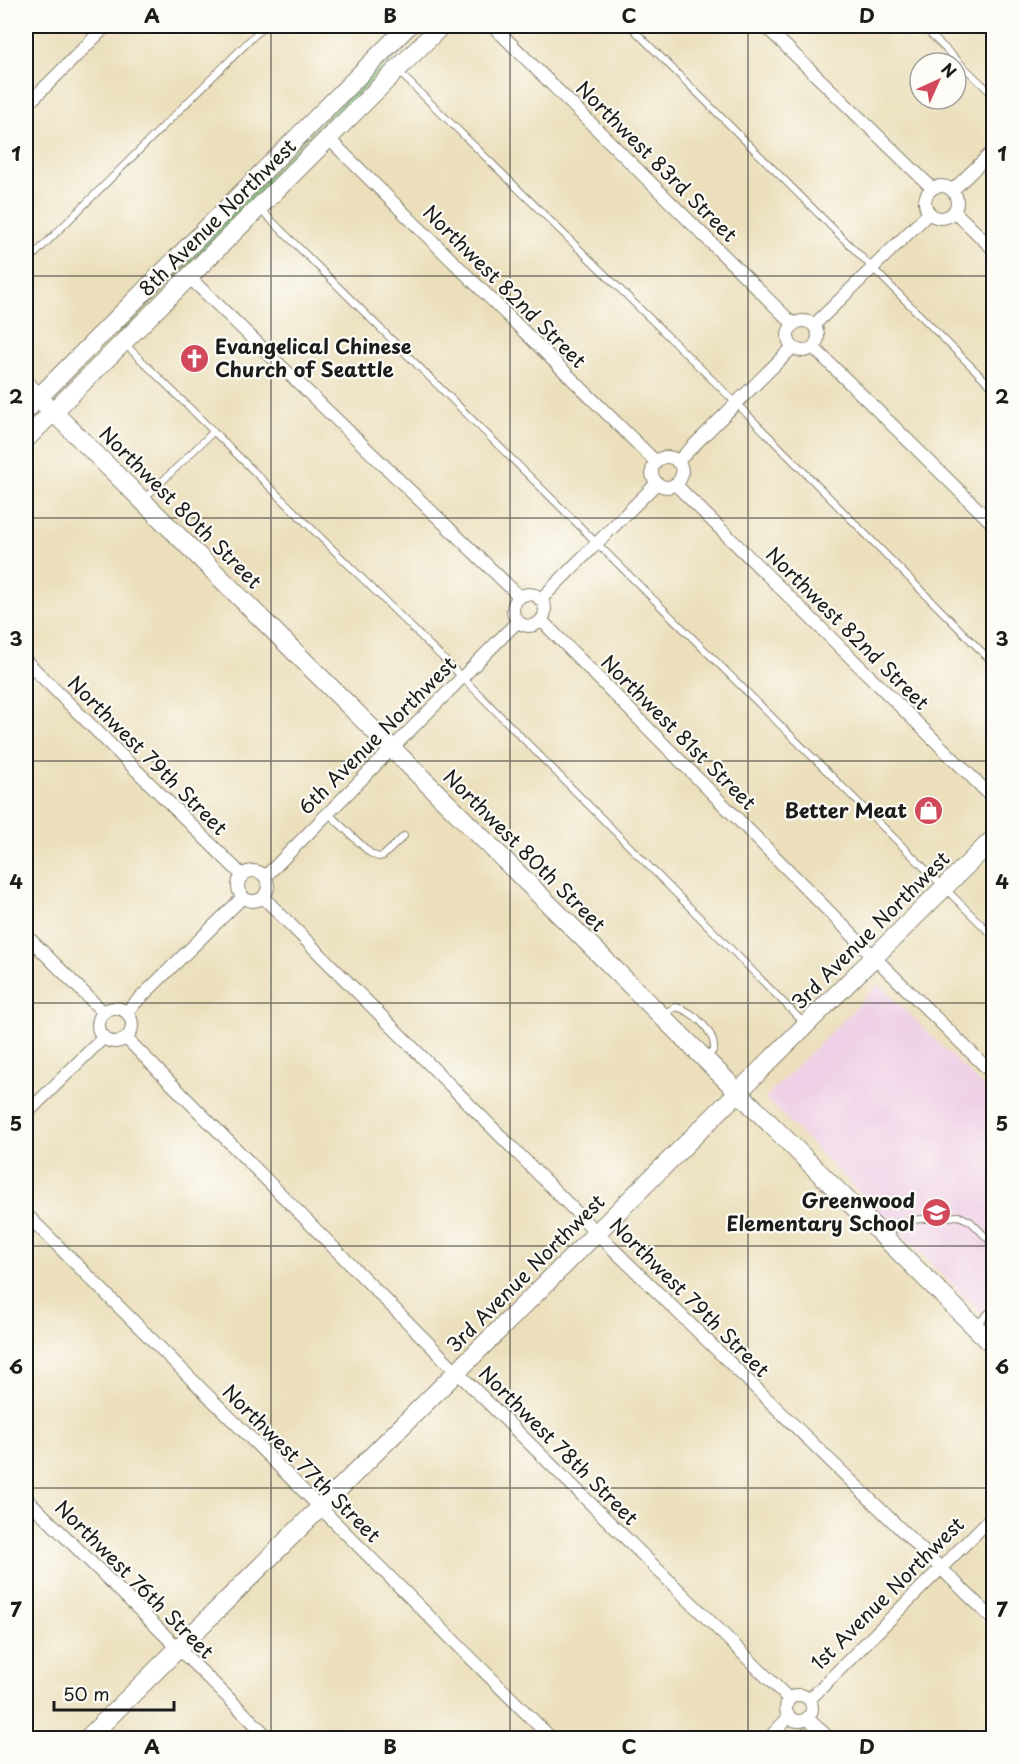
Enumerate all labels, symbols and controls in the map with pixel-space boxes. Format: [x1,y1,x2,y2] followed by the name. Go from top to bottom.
[144,0,160,30] text: A
[383,0,397,30] text: B
[621,0,637,30] text: C
[859,0,875,30] text: D
[908,51,968,111] north arrow
[936,57,962,83] text: N
[570,74,744,248] street label: Northwest 83rd Street
[131,131,303,303] street label: 8th Avenue Northwest
[11,138,21,168] text: 1
[997,138,1007,168] text: 1
[417,198,593,374] street label: Northwest 82nd Street
[215,331,412,384] place label: Evangelical Chinese Church of Seattle
[178,342,210,374] church icon: Evangelical Chinese Church of Seattle
[9,381,23,411] text: 2
[995,381,1009,411] text: 2
[93,419,269,595] street label: Northwest 80th Street
[760,540,936,716] street label: Northwest 82nd Street
[9,623,23,653] text: 3
[995,623,1009,653] text: 3
[594,647,764,817] street label: Northwest 81st Street
[291,649,463,821] street label: 6th Avenue Northwest
[61,668,235,842] street label: Northwest 79th Street
[437,762,613,938] street label: Northwest 80th Street
[912,794,944,826] shop icon: Better Meat
[785,795,907,825] place label: Better Meat
[784,844,956,1016] street label: 3rd Avenue Northwest
[9,866,23,896] text: 4
[995,866,1009,896] text: 4
[10,1108,22,1138] text: 5
[996,1108,1008,1138] text: 5
[727,1185,915,1238] place label: Greenwood Elementary School
[439,1187,611,1359] street label: 3rd Avenue Northwest
[920,1196,952,1228] school or university icon: Greenwood Elementary School
[603,1210,777,1384] street label: Northwest 79th Street
[9,1351,23,1381] text: 6
[995,1351,1009,1381] text: 6
[472,1358,646,1532] street label: Northwest 78th Street
[216,1377,388,1549] street label: Northwest 77th Street
[49,1493,221,1665] street label: Northwest 76th Street
[803,1509,971,1677] street label: 1st Avenue Northwest
[10,1594,22,1624] text: 7
[996,1594,1008,1624] text: 7
[54,1674,174,1712] scale bar
[63,1680,110,1707] text: 50 m
[144,1731,160,1761] text: A
[383,1731,397,1761] text: B
[621,1731,637,1761] text: C
[859,1731,875,1761] text: D

